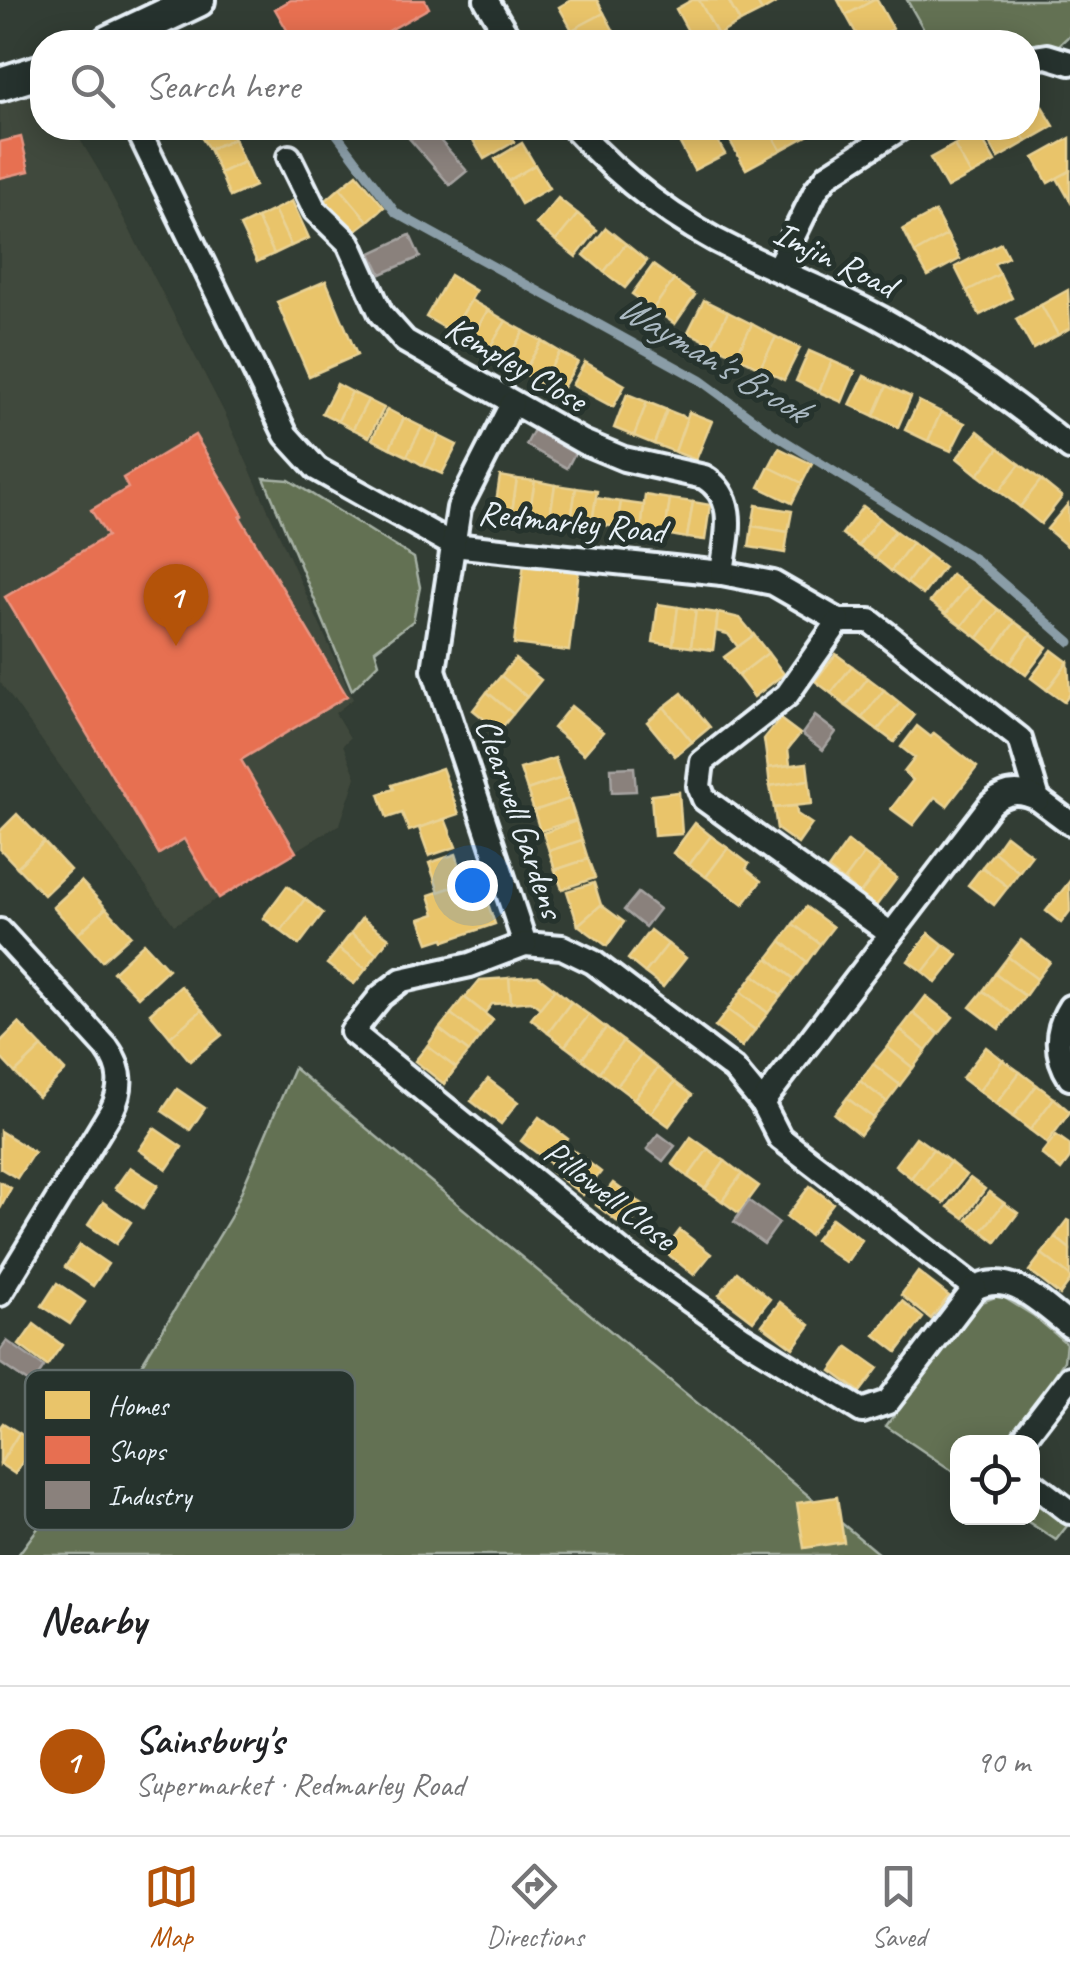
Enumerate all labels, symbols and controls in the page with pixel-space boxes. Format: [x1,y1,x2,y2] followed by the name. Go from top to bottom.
[30,30,1040,140] search box
[65,58,120,113] icon: search
[145,62,300,109] text: Search here
[767,210,908,310] street label: Imjin Road
[610,283,822,437] water label: Wayman's Brook
[437,306,597,424] street label: Kempley Close
[476,490,673,555] street label: Redmarley Road
[144,564,208,646] pin: 1
[465,712,576,927] street label: Clearwell Gardens
[447,860,498,911] your location
[535,1129,687,1262] street label: Pillowell Close
[25,1370,355,1530] legend
[108,1388,170,1423] text: Homes
[108,1433,168,1468] text: Shops
[950,1435,1040,1525] map controls
[950,1435,1040,1525] button: locate
[108,1478,194,1513] text: Industry
[40,1594,146,1647] text: Nearby
[135,1717,284,1764] text: Sainsbury's
[65,1741,80,1782] text: 1
[976,1741,1030,1782] text: 90 m
[135,1764,464,1805] text: Supermarket · Redmarley Road
[144,1859,199,1954] tab: Map
[486,1859,584,1954] tab: Directions
[871,1859,926,1954] tab: Saved

